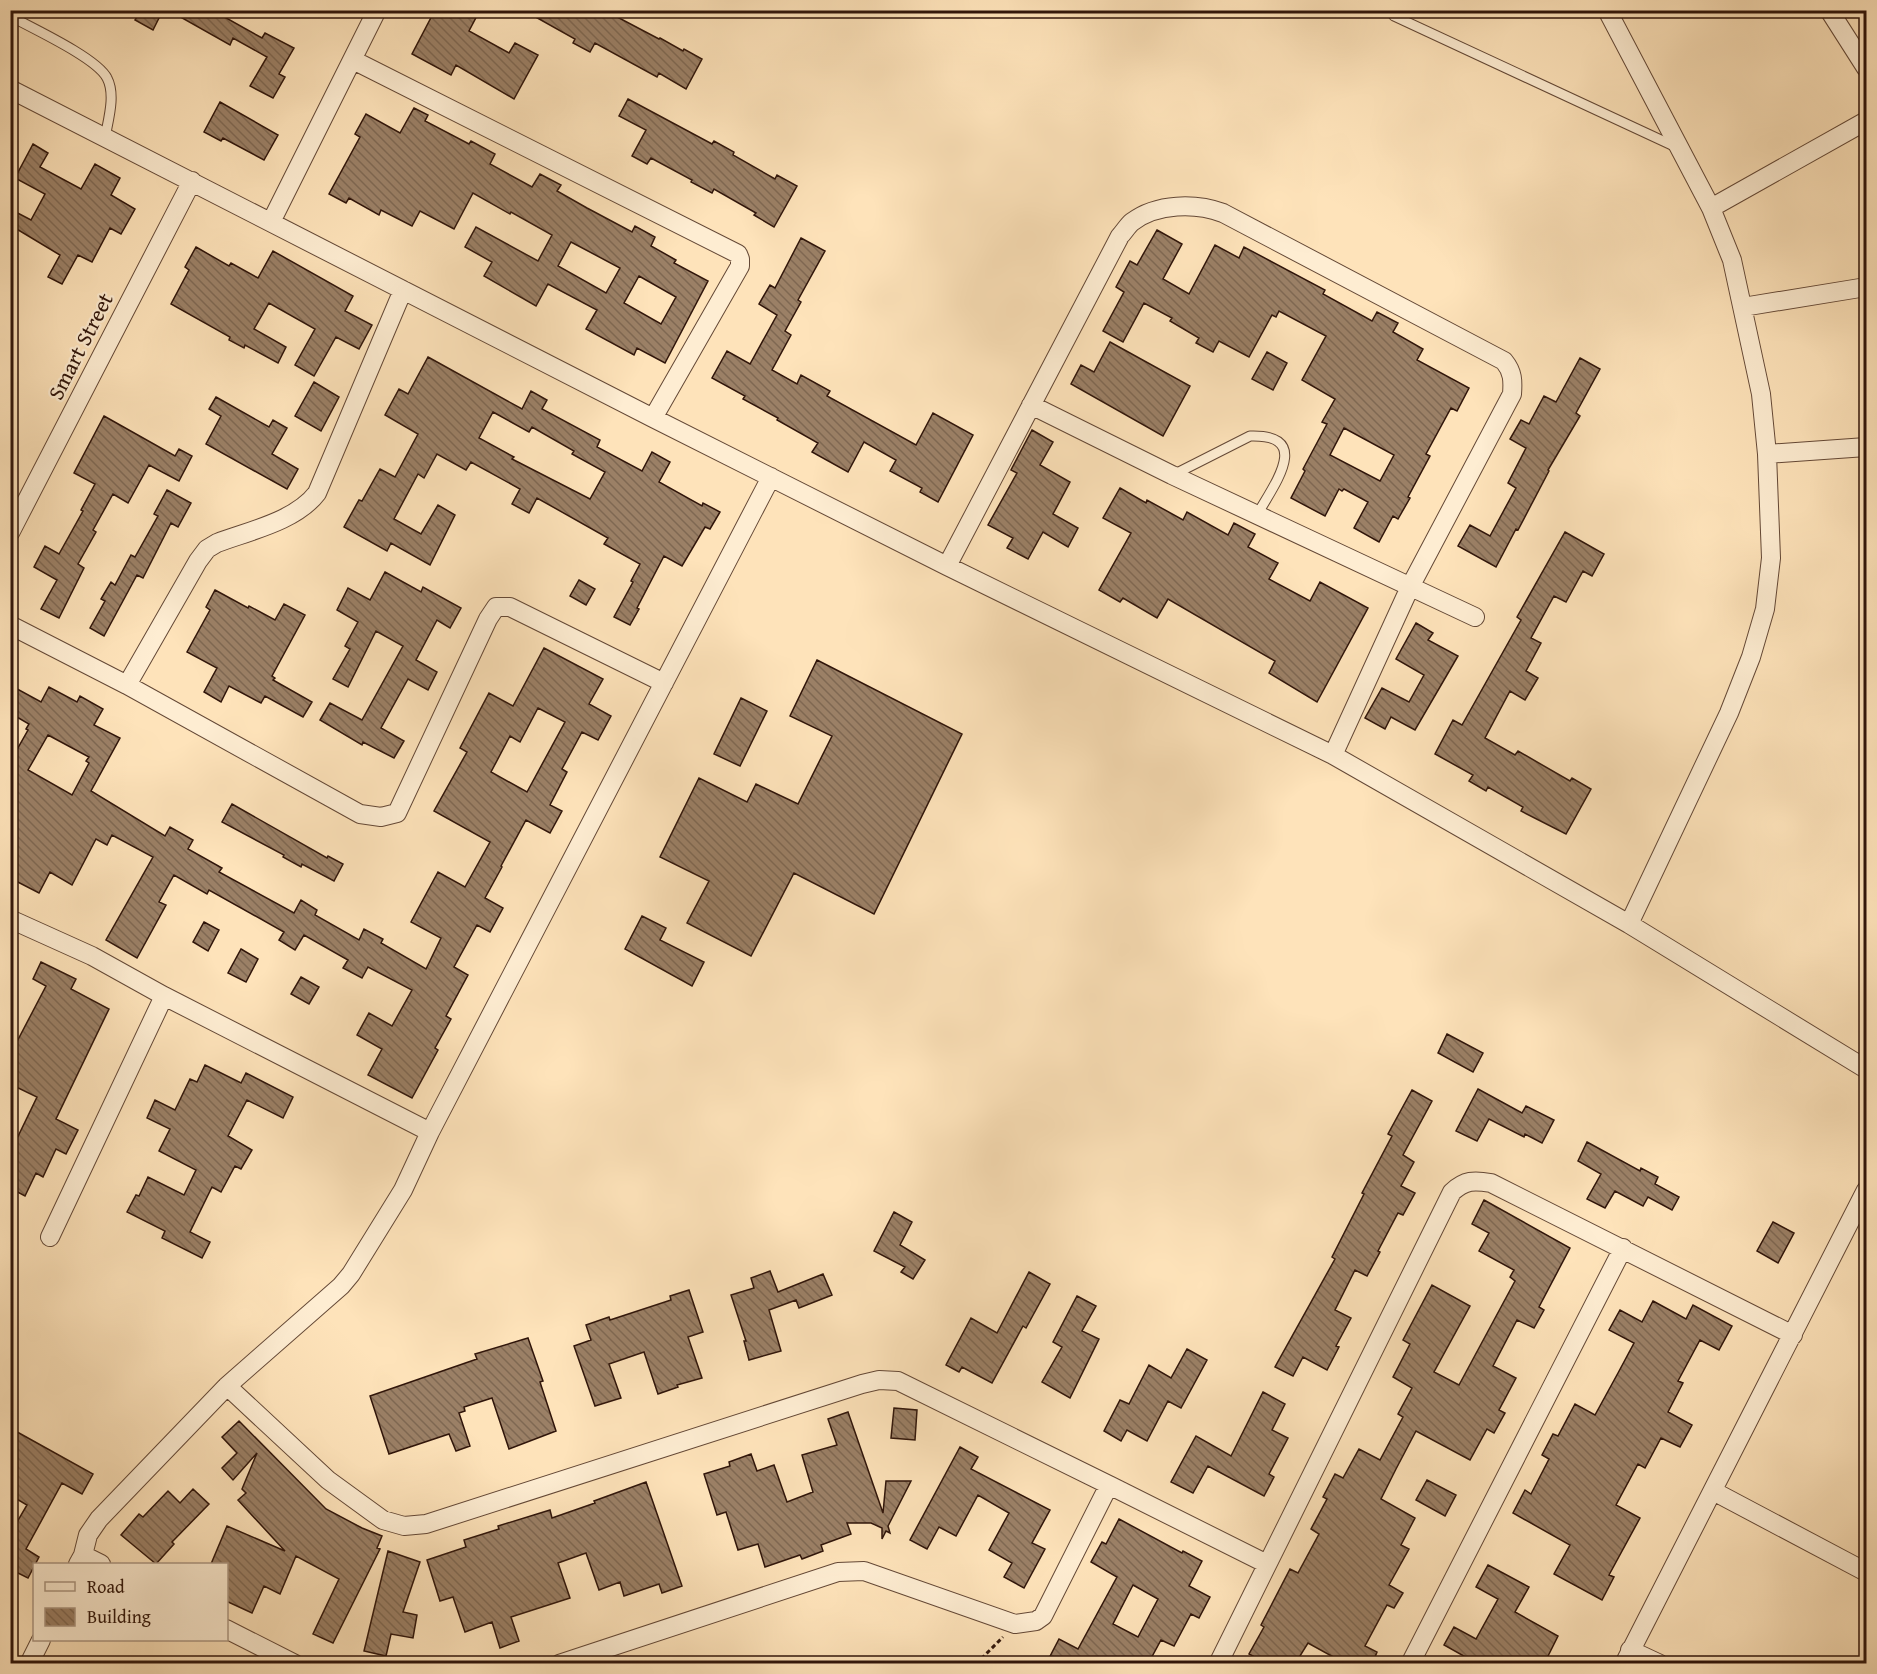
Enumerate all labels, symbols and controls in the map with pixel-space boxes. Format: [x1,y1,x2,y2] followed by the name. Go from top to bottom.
[39,287,121,405] street label: Smart Street
[33,1563,228,1641] legend
[87,1573,125,1600] text: Road
[87,1603,151,1630] text: Building

